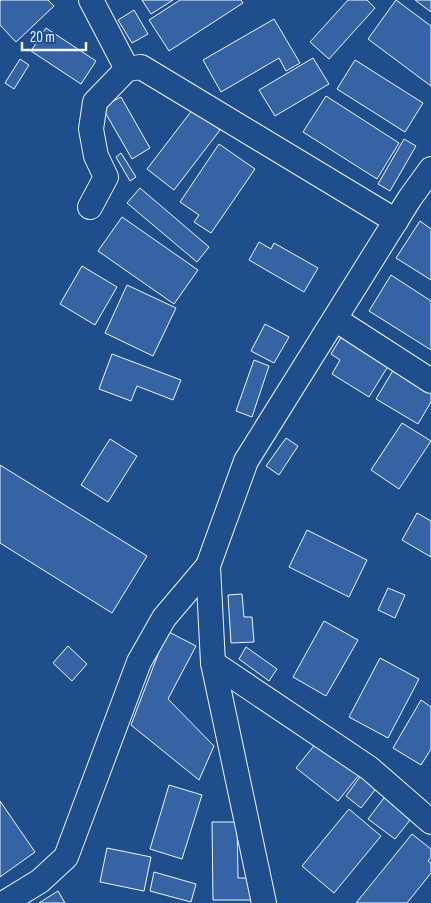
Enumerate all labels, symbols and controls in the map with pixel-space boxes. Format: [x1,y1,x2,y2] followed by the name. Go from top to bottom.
[22,20,86,52] scale bar
[30,28,55,47] text: 20 m

